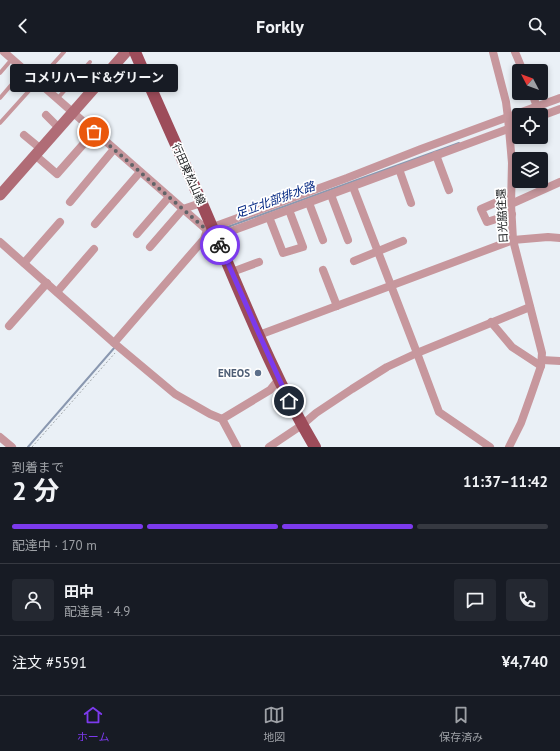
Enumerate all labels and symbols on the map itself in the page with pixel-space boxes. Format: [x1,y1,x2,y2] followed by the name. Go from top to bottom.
[10,64,178,92] callout: コメリハード&グリーン
[512,64,548,100] north arrow
[77,115,111,149] pin
[169,141,209,207] street label: 行田東松山線
[233,178,318,221] water label: 足立北部排水路
[494,188,510,244] street label: 日光脇往還
[200,225,240,265] courier
[218,366,250,380] place label: ENEOS
[253,368,263,378] marker: ENEOS
[272,384,306,418] pin

